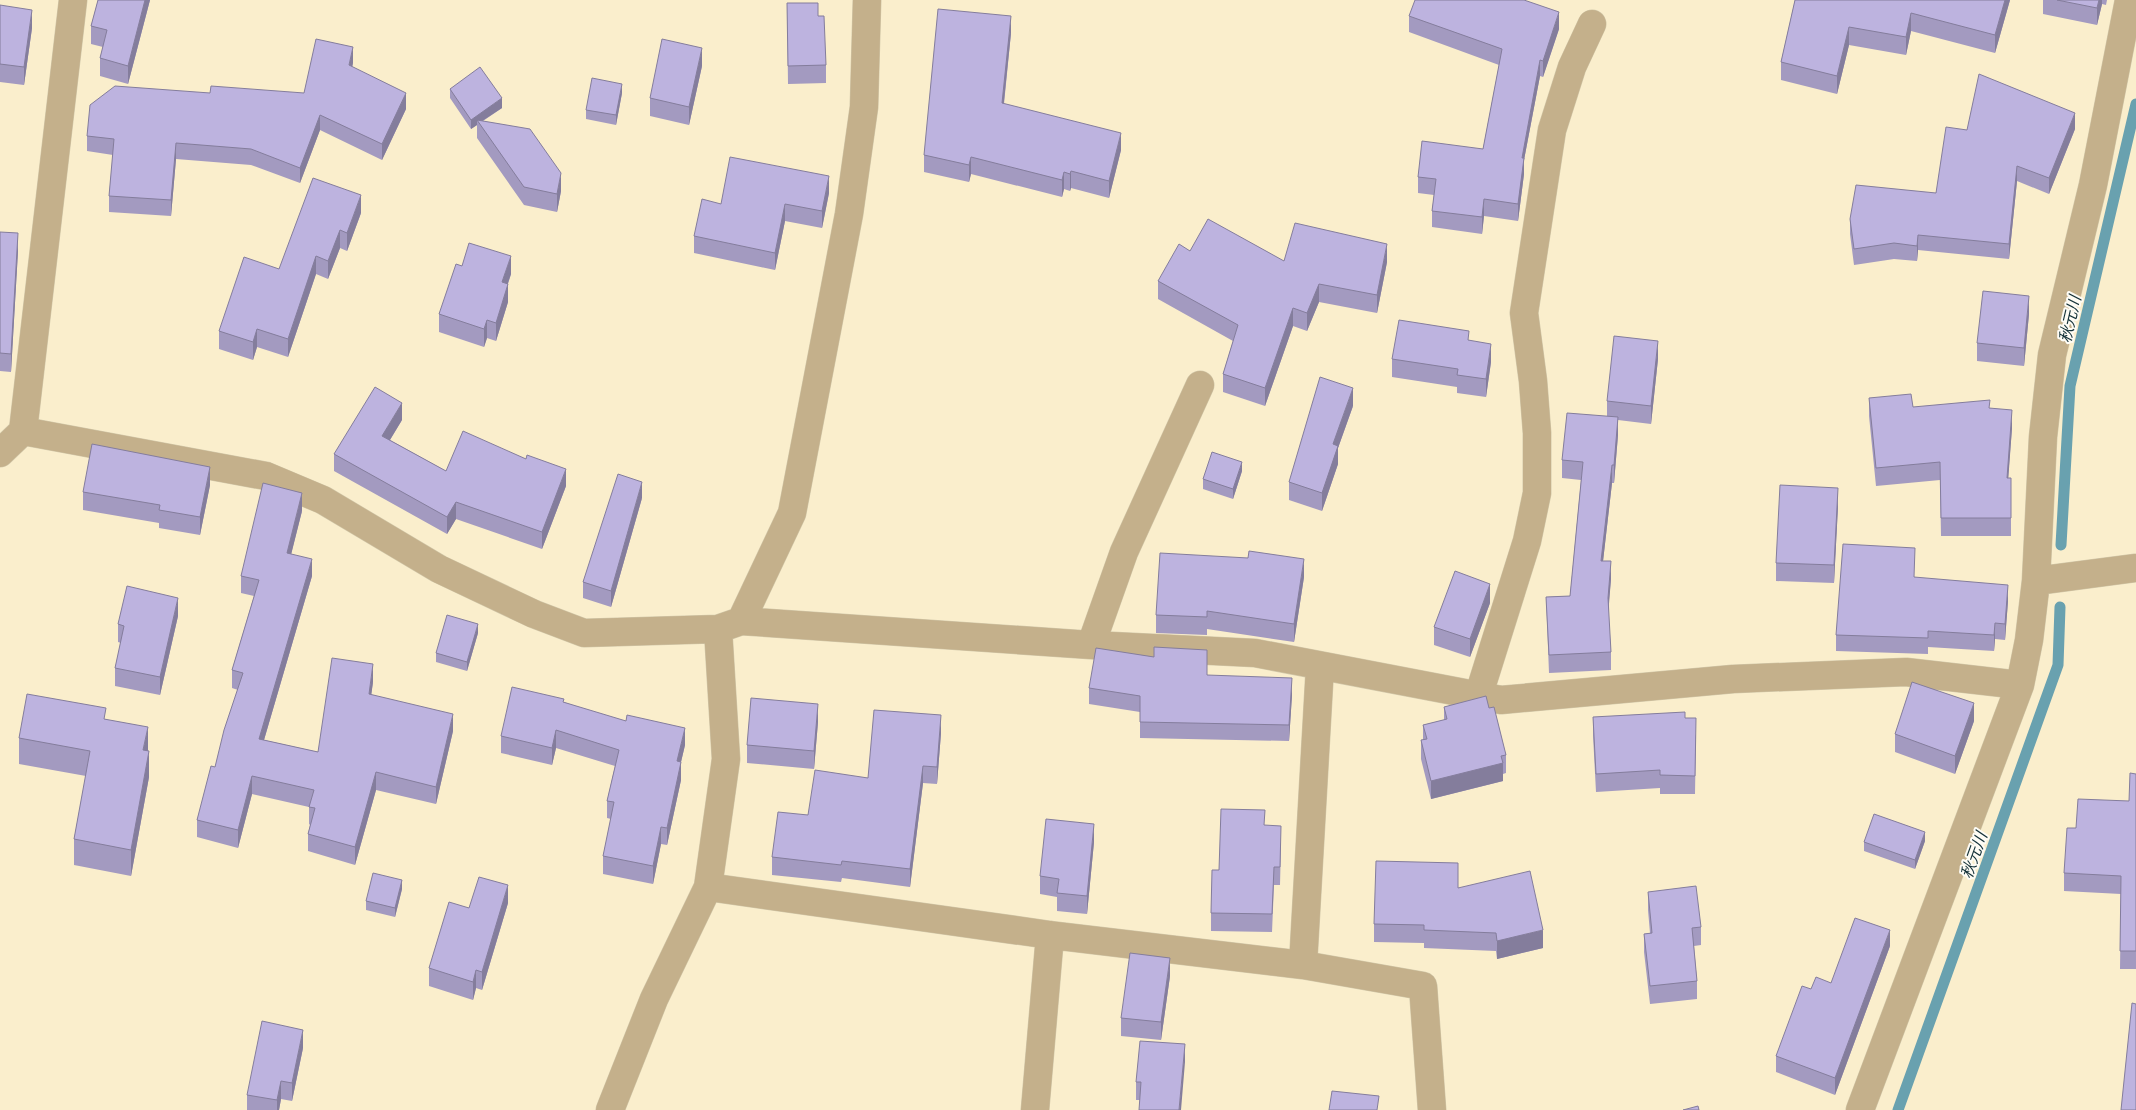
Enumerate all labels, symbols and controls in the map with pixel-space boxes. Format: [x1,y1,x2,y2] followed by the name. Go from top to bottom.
[2054,292,2084,345] water label: 秋元川
[1956,827,1991,881] water label: 秋元川

